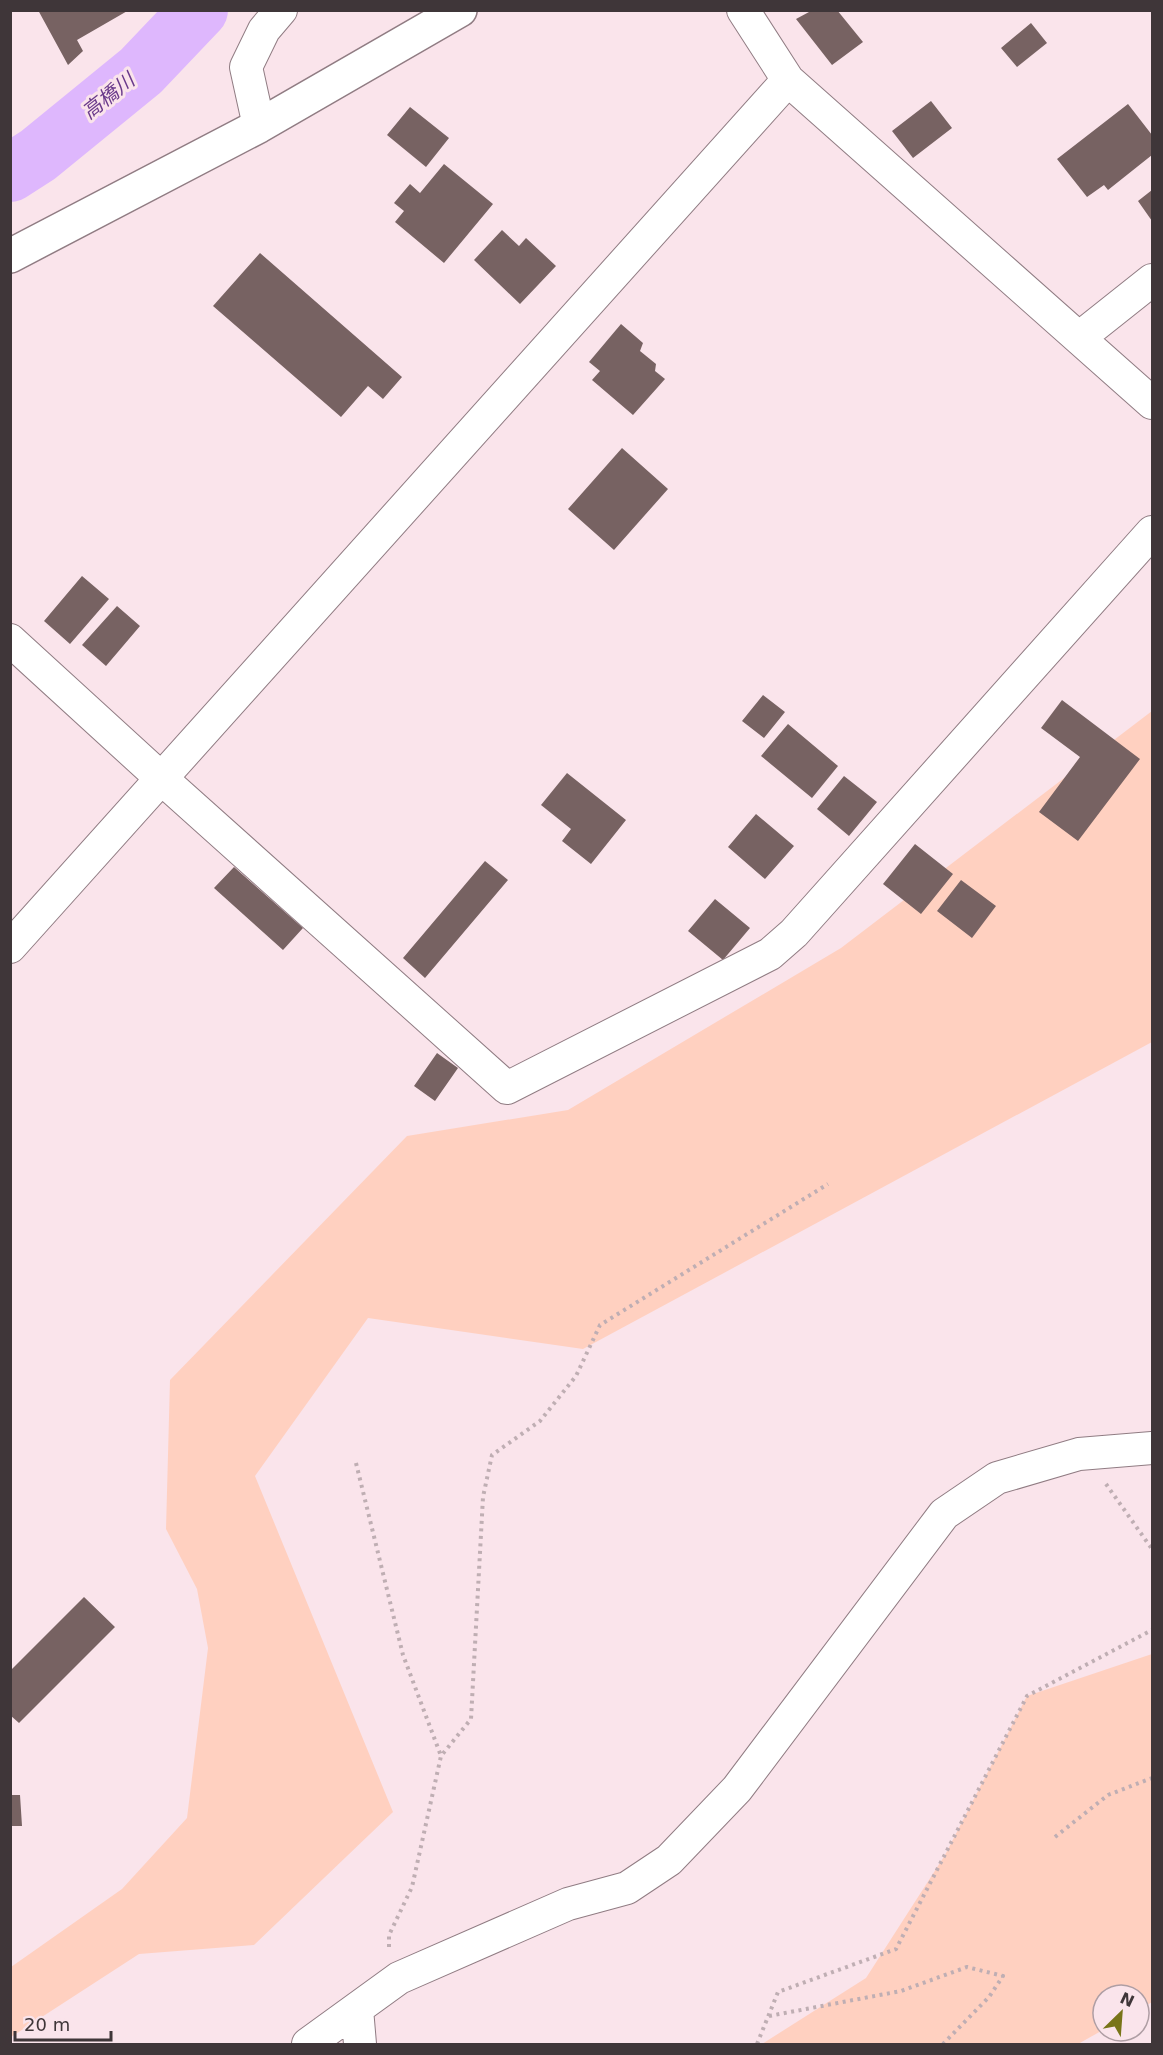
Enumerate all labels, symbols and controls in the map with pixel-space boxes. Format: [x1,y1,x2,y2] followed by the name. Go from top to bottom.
[77,67,141,124] water label: 高橋川
[1091,1983,1151,2043] north arrow
[1117,1988,1137,2011] text: N
[15,2004,111,2042] scale bar
[24,2014,70,2035] text: 20 m

